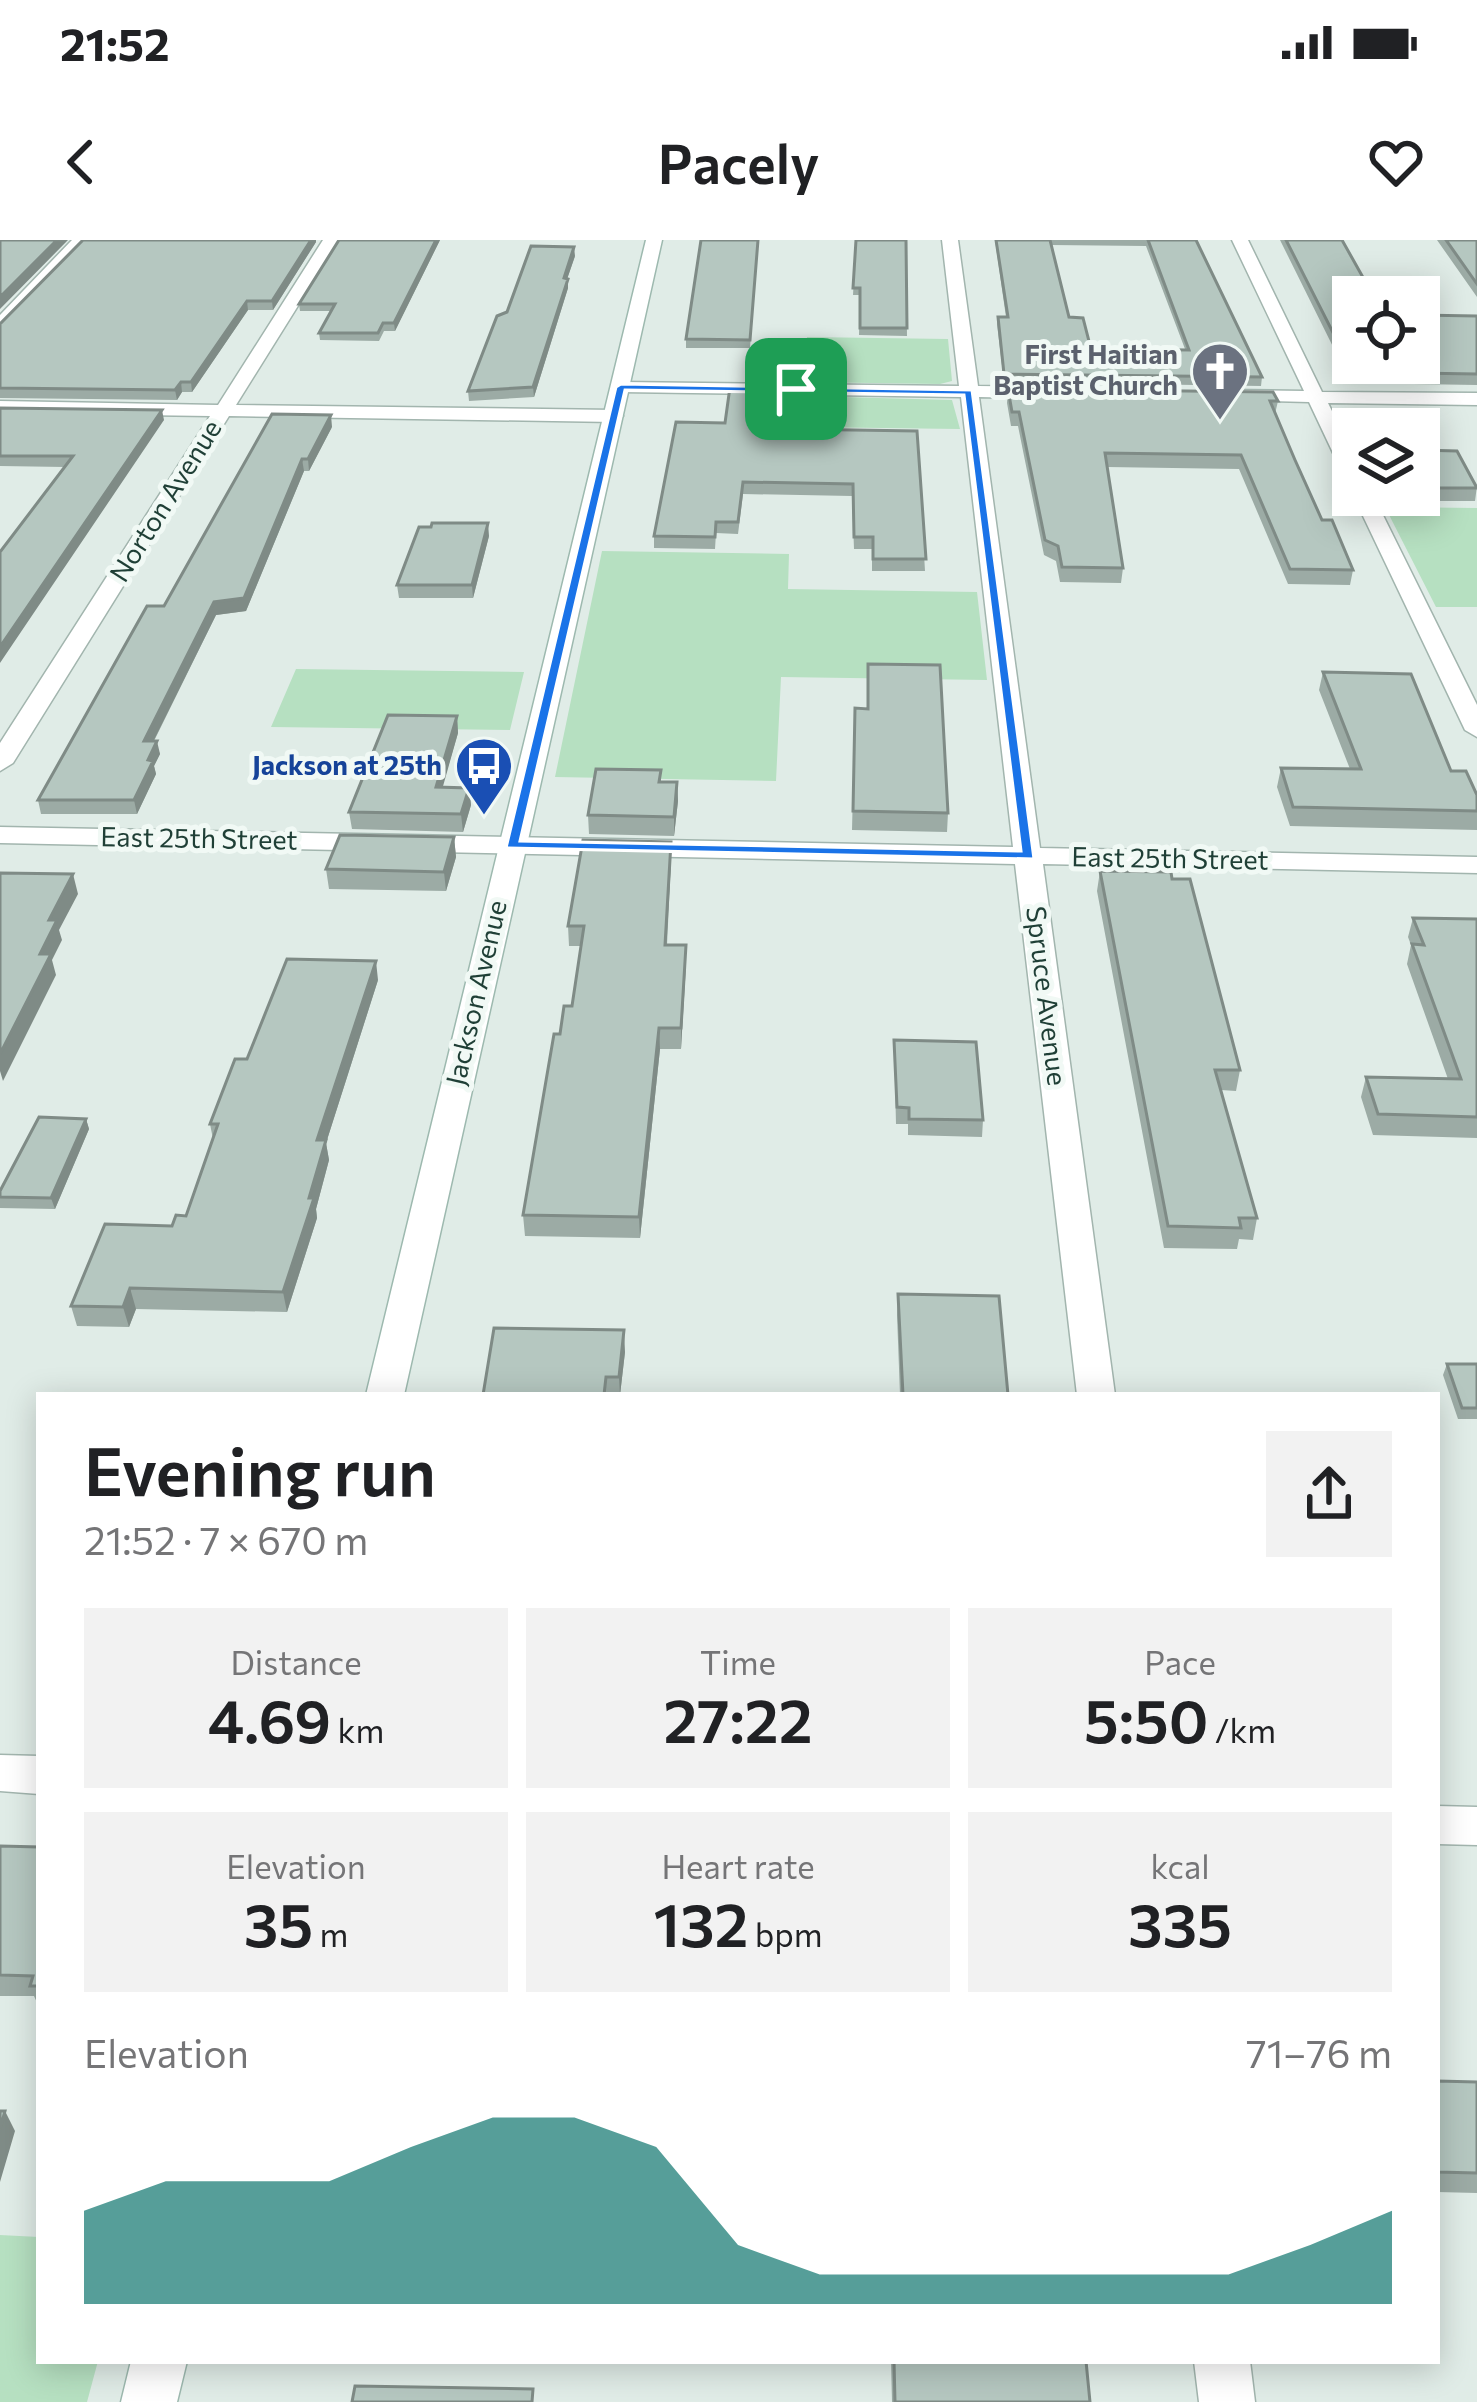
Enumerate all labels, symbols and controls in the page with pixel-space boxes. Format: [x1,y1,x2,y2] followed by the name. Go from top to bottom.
[60,15,170,70] text: 21:52
[48,129,114,195] icon: back
[658,129,819,195] text: Pacely
[1363,129,1429,195] icon: heart
[1332,276,1440,516] map controls
[1332,276,1440,384] button: locate
[993,337,1178,401] place label: First Haitian Baptist Church
[745,338,847,440] pin
[1189,340,1251,422] church icon: First Haitian Baptist Church
[763,356,829,422] icon: arrive
[1332,408,1440,516] button: layers
[102,413,228,587] street label: Norton Avenue
[453,735,515,817] bus stop icon: Jackson at 25th
[252,748,442,781] place label: Jackson at 25th
[100,819,298,856] street label: East 25th Street
[1071,839,1269,876] street label: East 25th Street
[438,897,513,1088] street label: Jackson Avenue
[1020,904,1075,1087] street label: Spruce Avenue
[84,1429,436,1510] text: Evening run
[1266,1431,1392,1557] button: share
[84,1515,368,1563] text: 21:52 · 7 × 670 m
[230,1641,362,1682] text: Distance
[700,1641,776,1682] text: Time
[1144,1641,1216,1682] text: Pace
[208,1682,331,1755] text: 4.69
[663,1682,813,1755] text: 27:22
[1084,1682,1208,1755] text: 5:50
[331,1709,384,1750] text: km
[1208,1709,1276,1750] text: /km
[226,1845,366,1886] text: Elevation
[661,1845,815,1886] text: Heart rate
[1150,1845,1210,1886] text: kcal
[244,1886,313,1959] text: 35
[653,1886,748,1959] text: 132
[1128,1886,1232,1959] text: 335
[313,1913,348,1954] text: m
[748,1913,823,1954] text: bpm
[84,2028,249,2076] text: Elevation
[1246,2028,1392,2076] text: 71–76 m

